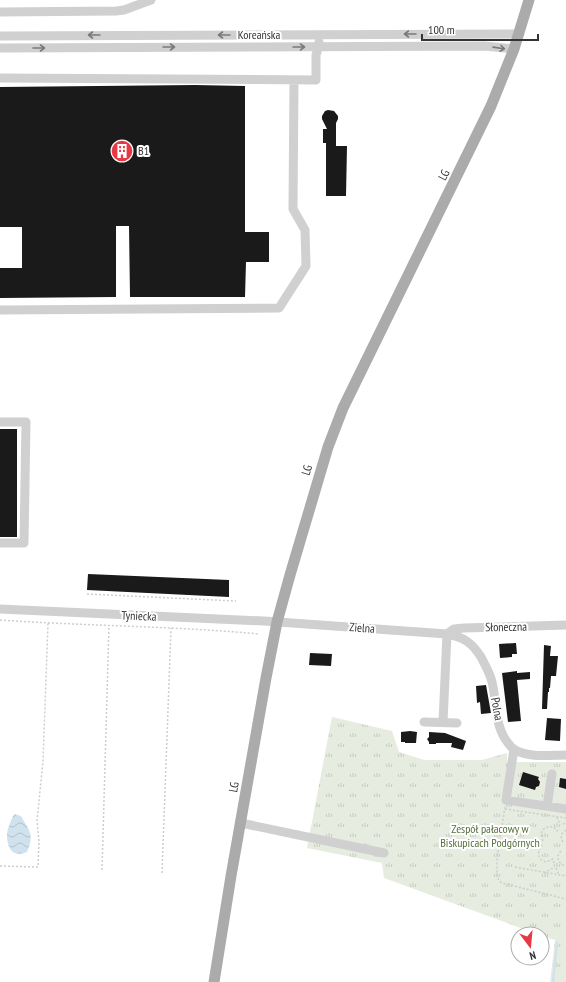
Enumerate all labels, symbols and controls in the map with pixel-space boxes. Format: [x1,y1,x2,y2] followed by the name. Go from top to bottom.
[422,16,538,42] scale bar
[428,22,455,37] text: 100 m
[238,27,280,42] street label: Koreańska
[404,30,417,38] one-way arrow
[218,31,231,39] one-way arrow
[88,32,101,39] one-way arrow
[162,43,175,51] one-way arrow
[292,43,305,50] one-way arrow
[32,44,45,51] one-way arrow
[492,44,505,52] one-way arrow
[109,138,135,164] building icon: B1
[138,143,149,158] place label: B1
[435,167,453,183] street label: LG
[298,463,315,477] street label: LG
[121,607,157,624] street label: Tyniecka
[349,619,376,636] street label: Zielna
[485,619,527,634] street label: Słoneczna
[488,696,507,722] street label: Polna
[225,780,242,793] street label: LG
[440,821,540,850] park label: Zespół pałacowy w Biskupicach Podgórnych
[510,926,550,966] north arrow
[528,948,538,963] text: N

